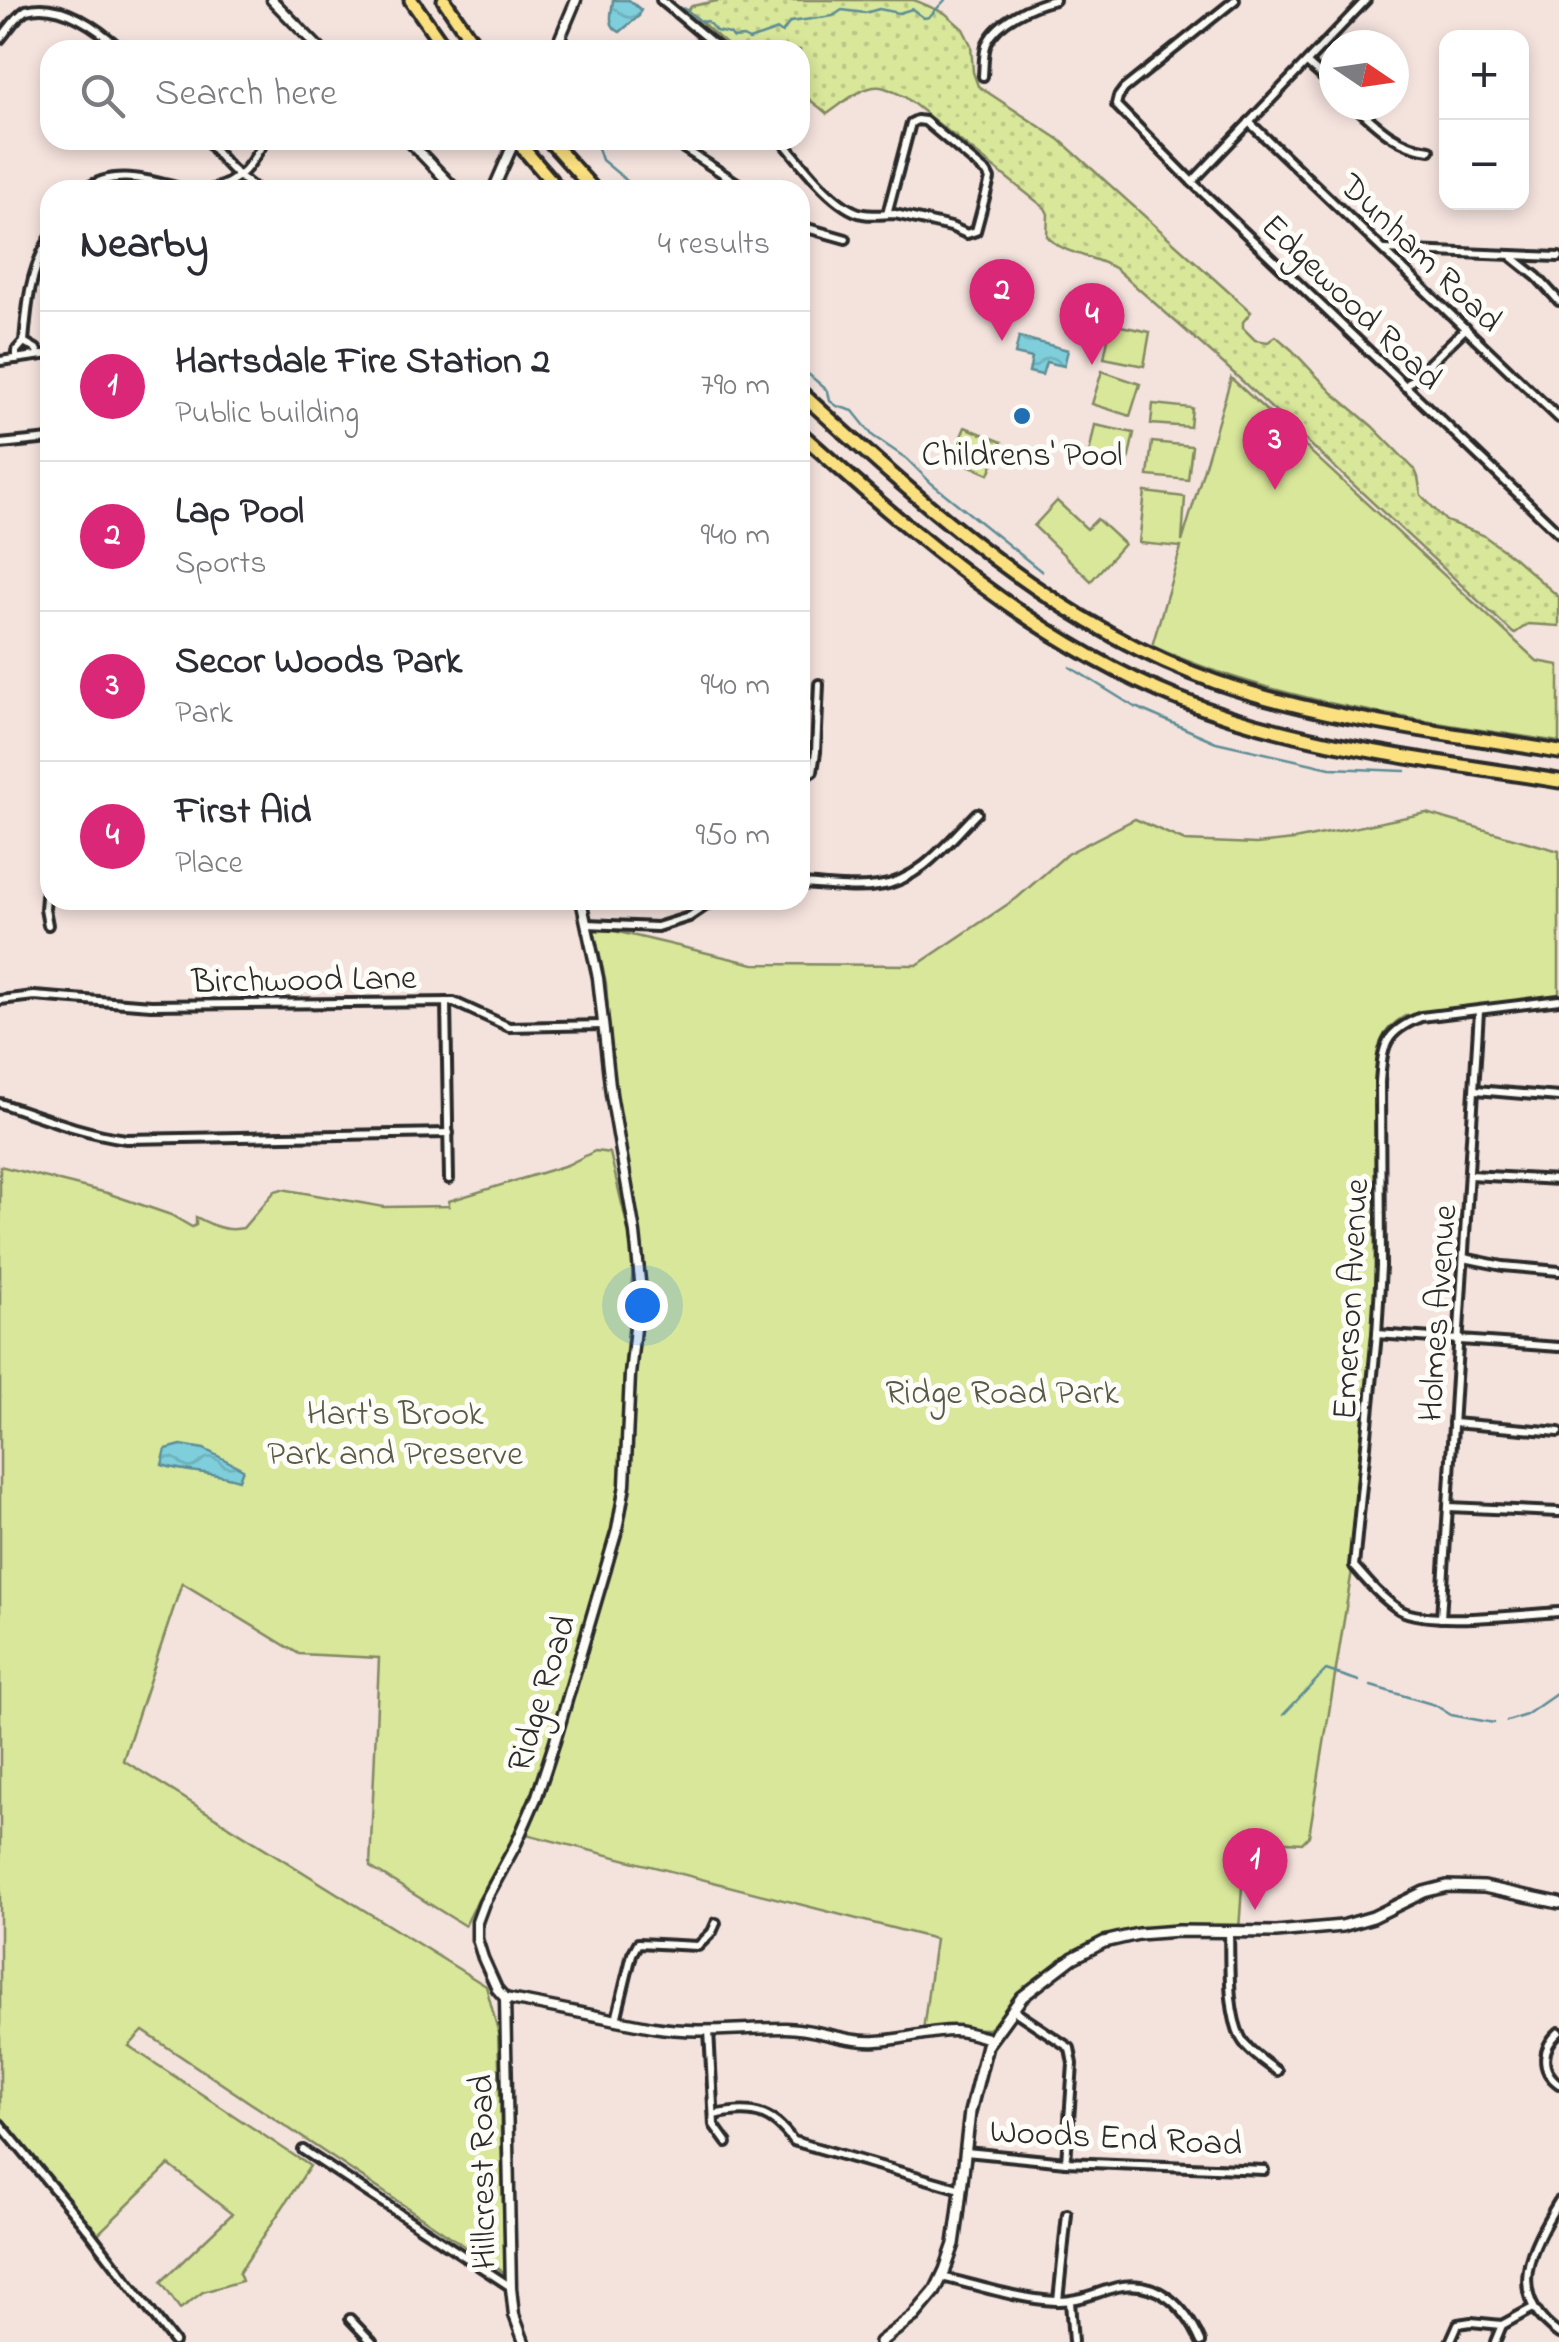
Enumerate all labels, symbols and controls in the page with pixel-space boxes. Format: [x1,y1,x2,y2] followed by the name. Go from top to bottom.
[1319,30,1409,120] north arrow
[1439,30,1529,210] map controls
[1439,30,1529,120] button: +
[40,40,810,150] search box
[155,67,337,123] text: Search here
[75,68,130,123] icon: search
[1439,120,1529,210] button: −
[1325,162,1513,346] street label: Dunham Road
[1248,203,1453,404] street label: Edgewood Road
[80,215,208,276] text: Nearby
[658,222,770,269] text: 4 results
[970,258,1034,341] pin: 2
[1060,282,1124,365] pin: 4
[175,335,550,391] text: Hartsdale Fire Station 2
[107,363,118,410] text: 1
[701,363,770,410] text: 790 m
[175,391,359,438] text: Public building
[1011,405,1033,427] marker: Childrens' Pool
[1242,408,1308,490] pin: 3
[921,431,1123,482] place label: Childrens' Pool
[175,485,304,541] text: Lap Pool
[105,513,120,560] text: 2
[701,513,770,560] text: 940 m
[175,541,267,588] text: Sports
[175,635,462,691] text: Secor Woods Park
[106,663,119,710] text: 3
[701,663,770,710] text: 940 m
[175,691,233,738] text: Park
[175,785,311,841] text: First Aid
[106,813,119,860] text: 4
[695,813,770,860] text: 950 m
[175,841,243,888] text: Place
[190,954,417,1009] street label: Birchwood Lane
[1321,1177,1384,1421] street label: Emerson Avenue
[1406,1203,1473,1423] street label: Holmes Avenue
[617,1280,668,1331] your location
[885,1369,1119,1420] park label: Ridge Road Park
[267,1390,523,1481] park label: Hart's Brook Park and Preserve
[495,1609,591,1779] street label: Ridge Road
[1222,1828,1288,1910] pin: 1
[457,2074,512,2270] street label: Hillcrest Road
[988,2107,1243,2172] street label: Woods End Road

